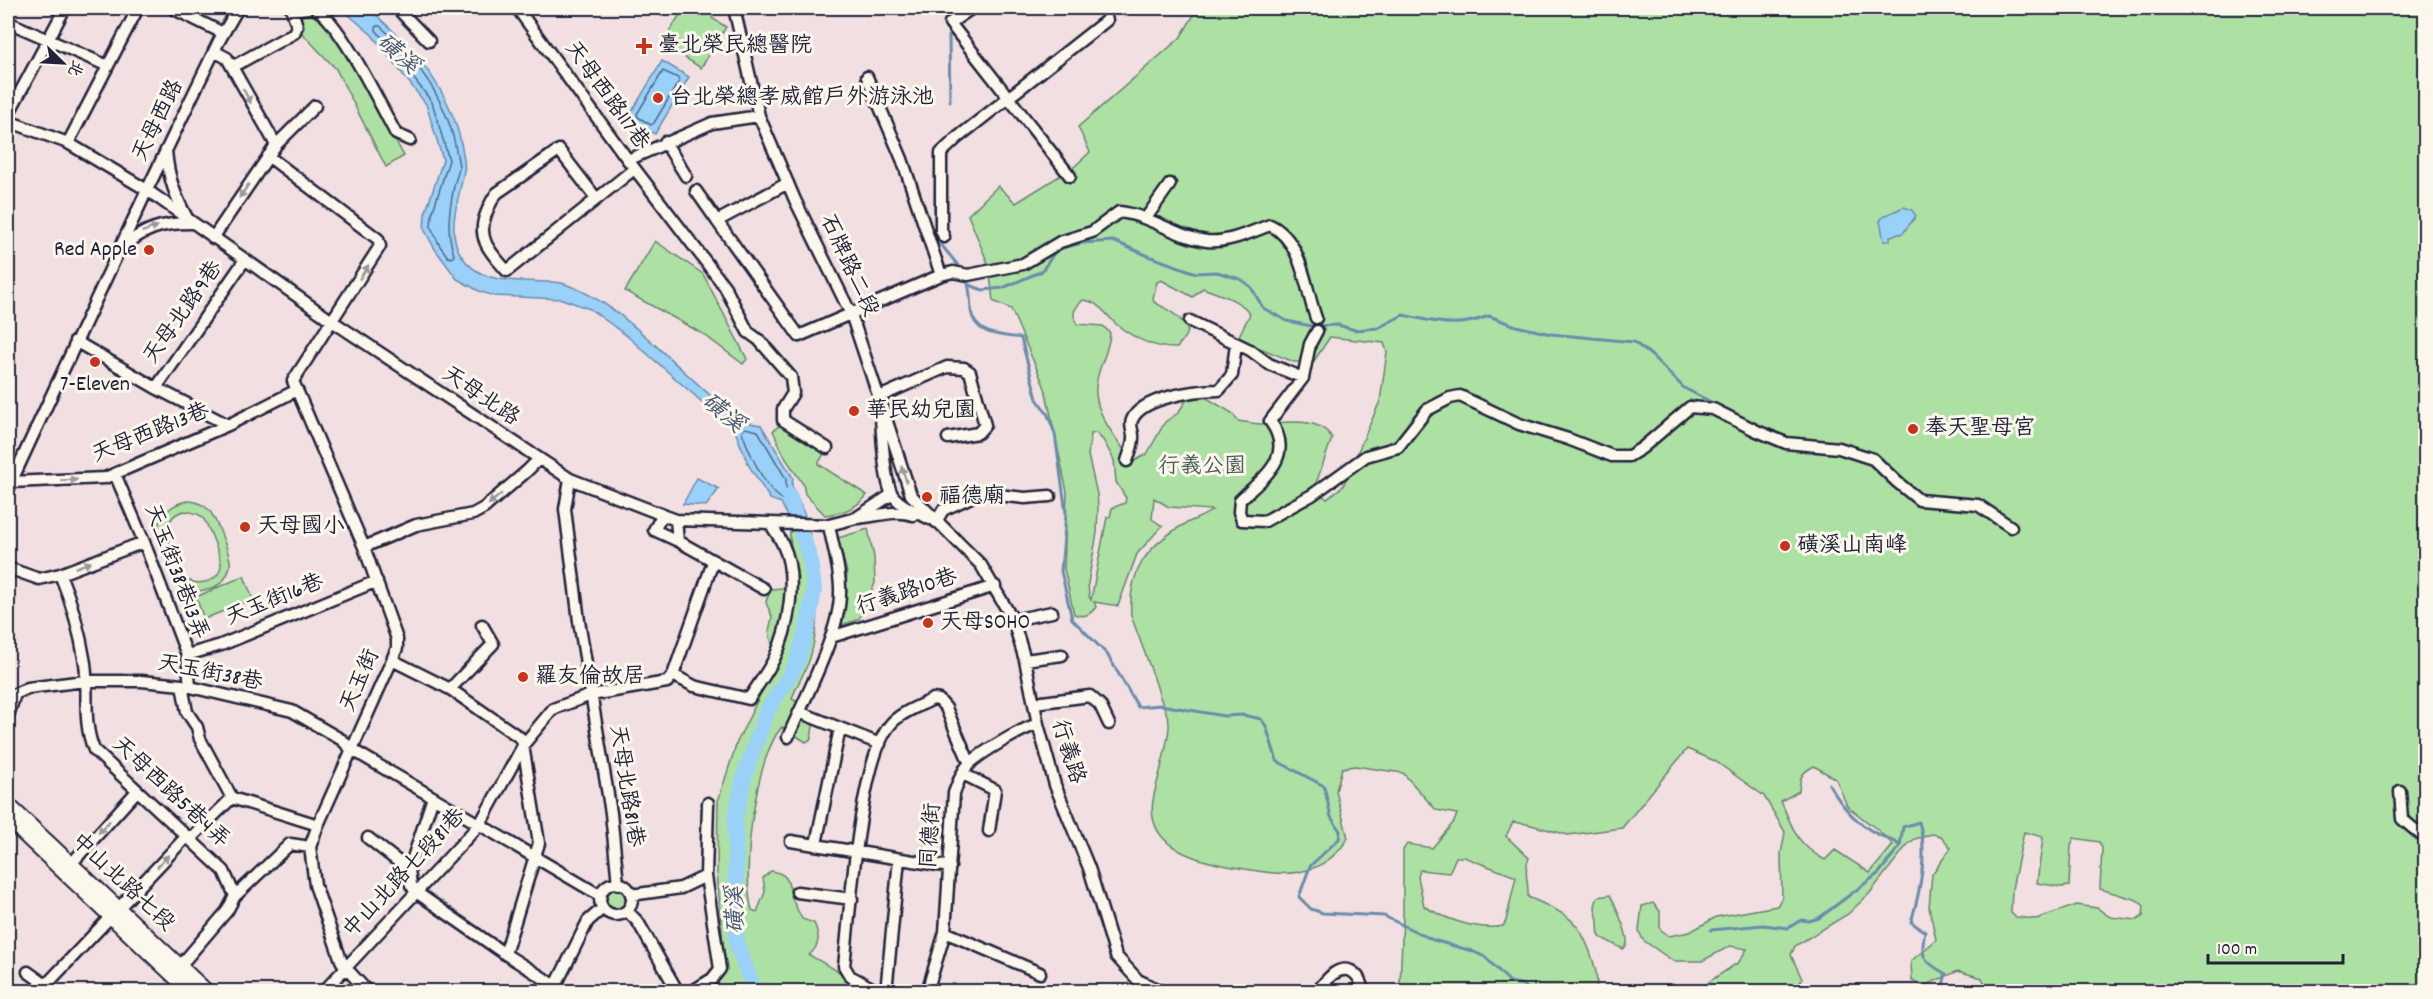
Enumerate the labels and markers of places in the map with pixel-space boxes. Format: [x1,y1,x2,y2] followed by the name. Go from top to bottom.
[658,31,812,62] place label: 臺北榮民總醫院
[635,37,653,55] marker: 臺北榮民總醫院
[670,83,934,114] place label: 台北榮總孝威館戶外游泳池
[651,91,665,105] marker: 台北榮總孝威館戶外游泳池
[54,235,137,266] place label: Red Apple
[142,243,156,257] marker: Red Apple
[88,355,102,369] marker: 7-Eleven
[60,370,130,401] place label: 7-Eleven
[866,396,976,427] place label: 華民幼兒園
[847,404,861,418] marker: 華民幼兒園
[1925,414,2035,445] place label: 奉天聖母宮
[1906,422,1920,436] marker: 奉天聖母宮
[939,482,1005,513] place label: 福德廟
[920,490,934,504] marker: 福德廟
[257,512,345,543] place label: 天母國小
[238,520,252,534] marker: 天母國小
[1797,531,1907,562] place label: 磺溪山南峰
[1778,539,1792,553] marker: 磺溪山南峰
[940,608,1030,639] place label: 天母SOHO
[921,616,935,630] marker: 天母SOHO
[535,662,645,693] place label: 羅友倫故居
[516,670,530,684] marker: 羅友倫故居

